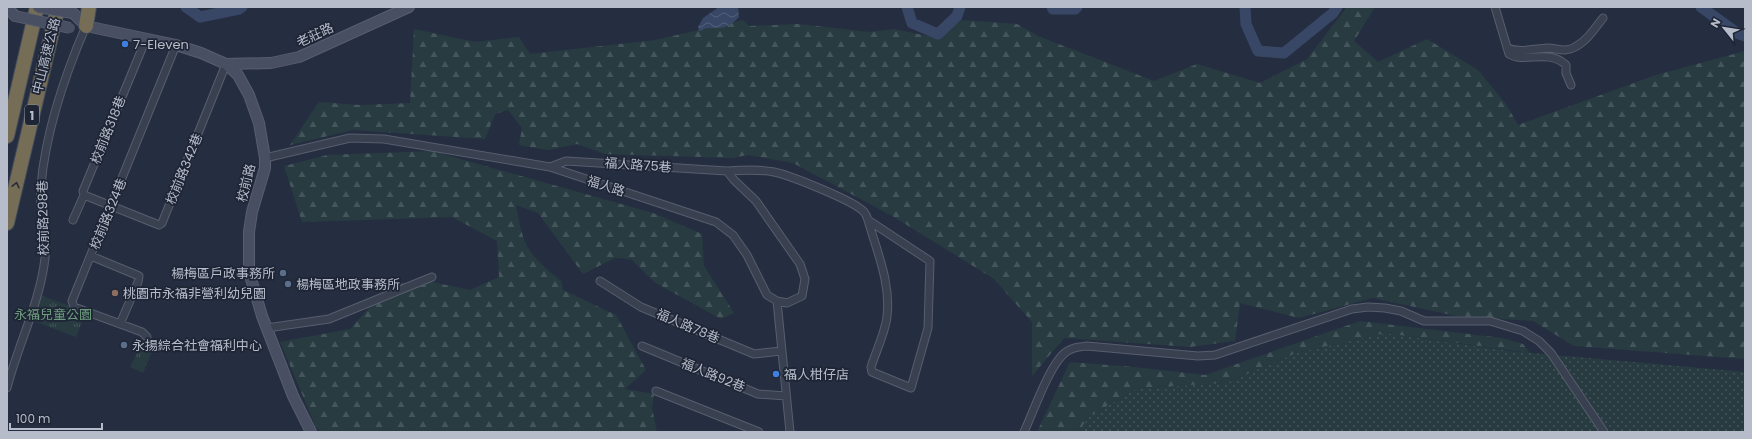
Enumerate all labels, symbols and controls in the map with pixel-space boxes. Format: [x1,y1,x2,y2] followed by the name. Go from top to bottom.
[1704,8,1744,48] north arrow
[1706,15,1724,31] text: N
[27,16,65,96] street label: 中山高速公路
[293,18,337,52] street label: 老莊路
[133,35,189,54] place label: 7-Eleven
[120,39,130,49] marker: 7-Eleven
[86,93,130,167] street label: 校前路318巷
[25,105,39,125] road number: 1
[161,131,207,207] street label: 校前路342巷
[604,153,672,177] street label: 福人路75巷
[232,162,260,204] street label: 校前路
[585,171,627,201] street label: 福人路
[85,176,131,252] street label: 校前路324巷
[33,180,53,256] street label: 校前路298巷
[11,182,20,189] one-way arrow
[171,264,275,283] place label: 楊梅區戶政事務所
[278,268,288,278] marker: 楊梅區戶政事務所
[296,275,400,294] place label: 楊梅區地政事務所
[283,279,293,289] marker: 楊梅區地政事務所
[123,284,266,303] place label: 桃園市永福非營利幼兒園
[110,288,120,298] marker: 桃園市永福非營利幼兒園
[653,304,723,348] street label: 福人路78巷
[14,305,92,324] park label: 永福兒童公園
[132,336,262,355] place label: 永揚綜合社會福利中心
[119,340,129,350] marker: 永揚綜合社會福利中心
[678,354,748,396] street label: 福人路92巷
[784,365,849,384] place label: 福人柑仔店
[771,369,781,379] marker: 福人柑仔店
[10,405,102,431] scale bar
[16,410,50,427] text: 100 m

